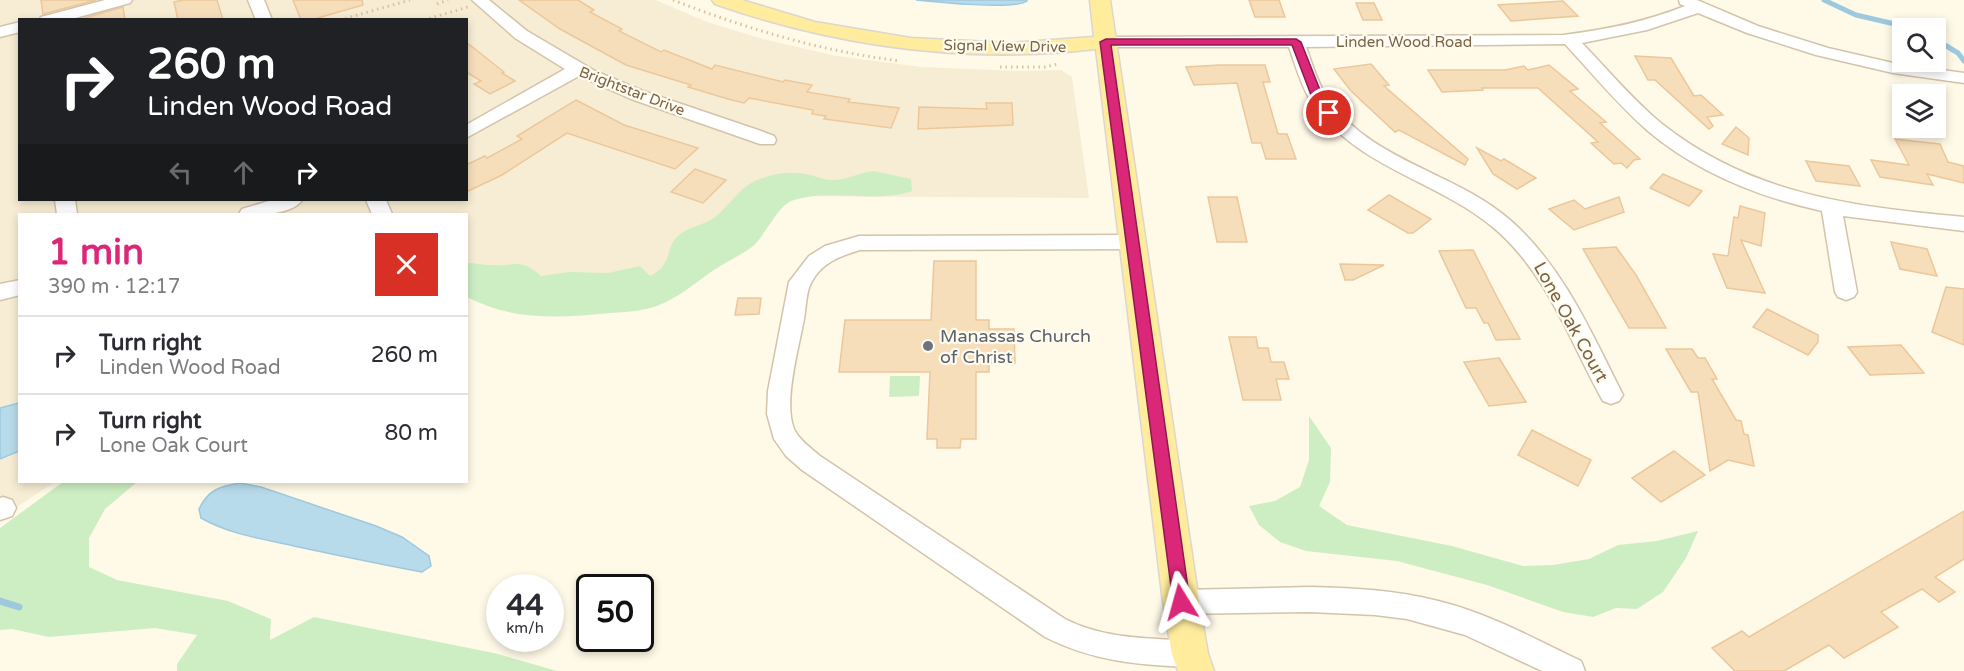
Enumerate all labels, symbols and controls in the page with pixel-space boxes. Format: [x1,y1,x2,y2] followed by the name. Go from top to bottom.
[1892,18,1946,138] map controls
[1892,18,1946,72] button: search
[1336,33,1472,51] street label: Linden Wood Road
[944,36,1066,56] street label: Signal View Drive
[147,39,276,90] text: 260 m
[48,42,126,120] icon: right
[577,63,687,119] street label: Brightstar Drive
[1892,84,1946,138] button: layers
[1303,87,1354,138] pin
[147,90,392,123] text: Linden Wood Road
[1312,96,1345,129] icon: arrive
[164,156,197,189] icon: left
[227,156,260,189] icon: ahead
[290,156,323,189] icon: right
[48,231,144,274] text: 1 min
[375,233,438,296] button: close
[1529,258,1613,386] street label: Lone Oak Court
[48,275,180,299] text: 390 m · 12:17
[940,325,1091,368] place label: Manassas Church of Christ
[99,330,201,356] text: Turn right
[48,339,81,372] icon: right
[921,339,935,353] marker: Manassas Church of Christ
[371,342,438,368] text: 260 m
[99,356,281,380] text: Linden Wood Road
[99,408,201,434] text: Turn right
[48,417,81,450] icon: right
[384,420,438,446] text: 80 m
[99,434,248,458] text: Lone Oak Court
[1149,570,1213,634] position arrow
[576,574,654,652] speed limit sign: 50
[506,587,544,624] text: 44
[506,619,544,637] text: km/h

